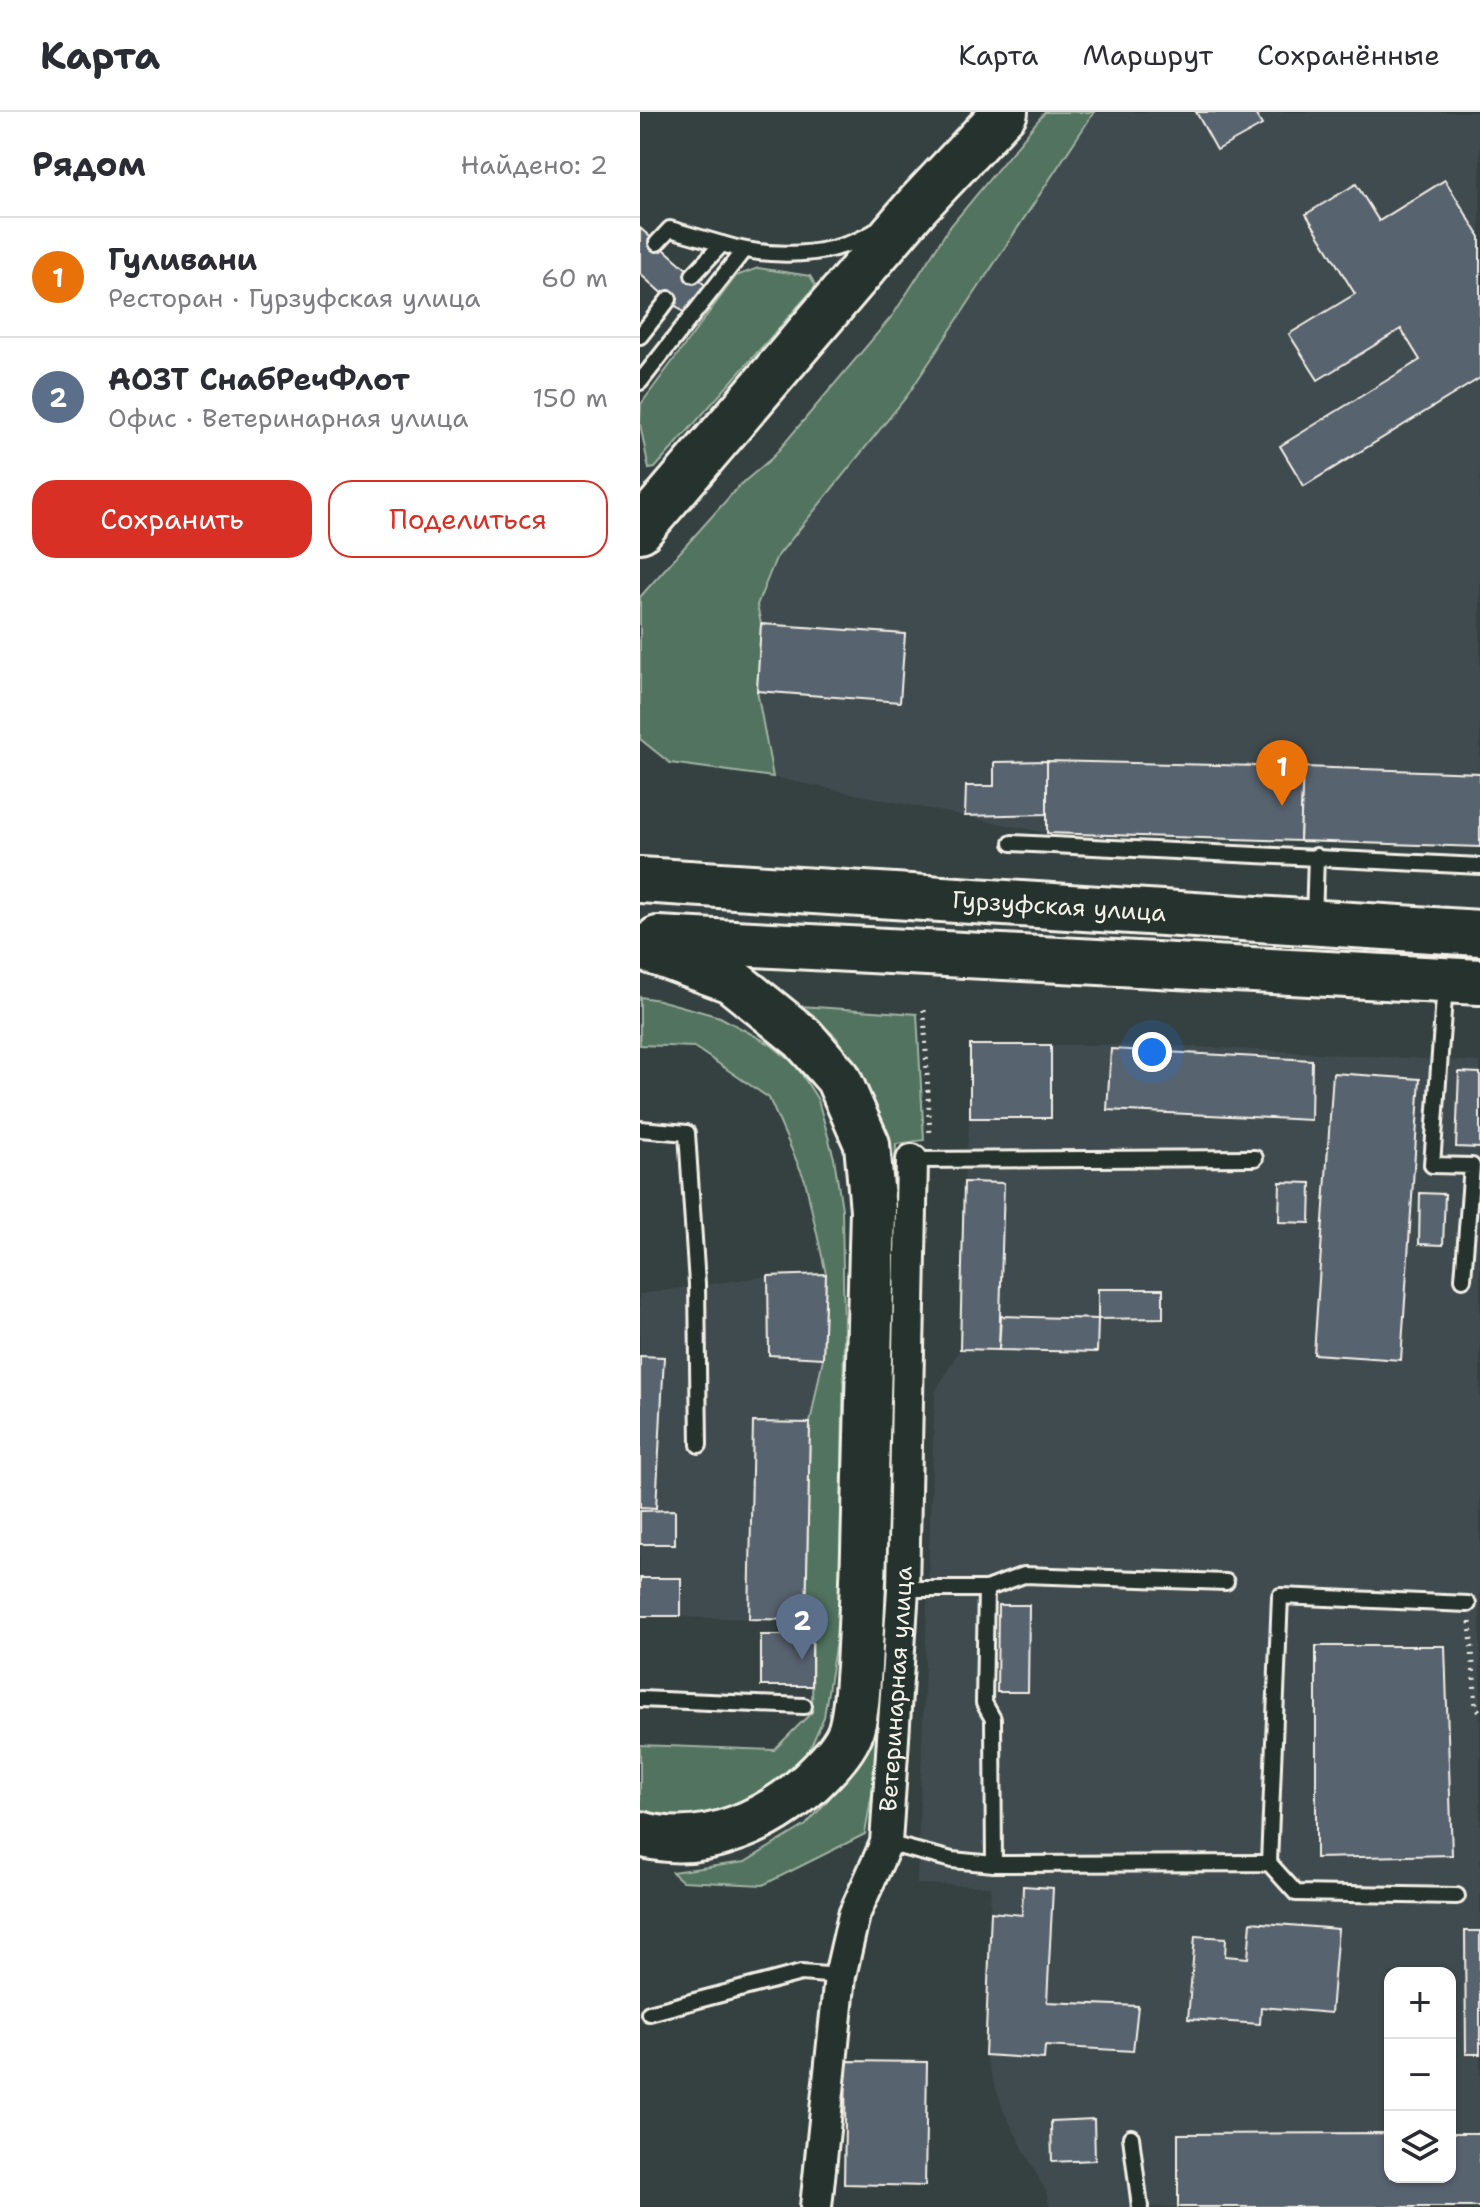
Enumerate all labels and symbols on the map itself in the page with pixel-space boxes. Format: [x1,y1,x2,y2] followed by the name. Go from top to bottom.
[1256,740,1308,806] pin: 1
[951,884,1167,929] street label: Гурзуфская улица
[1132,1032,1172,1072] your location
[872,1566,919,1813] street label: Ветеринарная улица
[776,1594,828,1660] pin: 2

